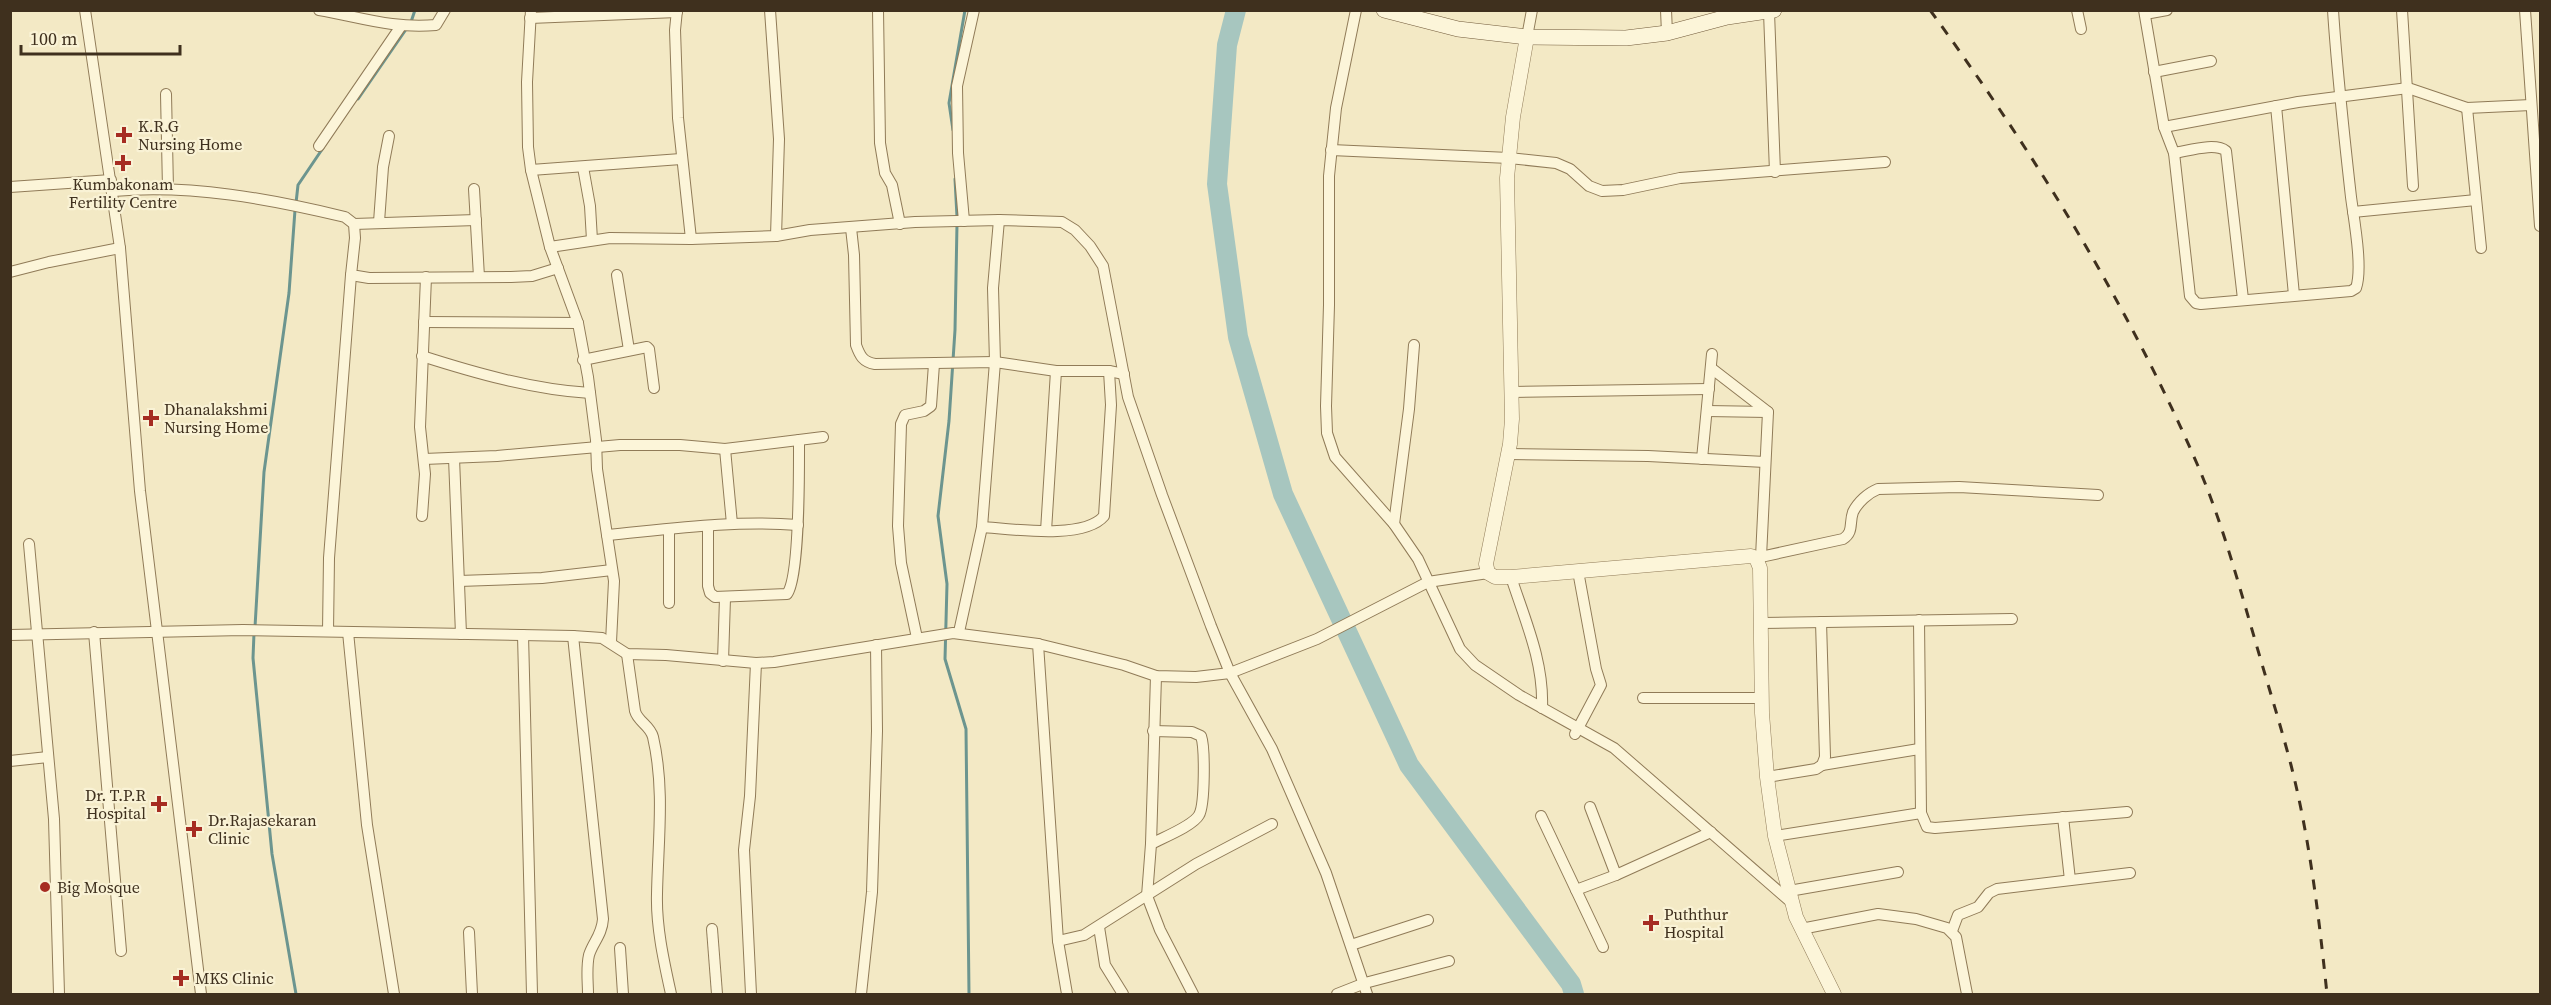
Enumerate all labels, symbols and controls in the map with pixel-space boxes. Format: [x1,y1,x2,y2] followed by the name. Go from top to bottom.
[21,18,180,56] scale bar
[30,26,77,51] text: 100 m
[138,115,242,155] place label: K.R.G Nursing Home
[115,126,133,144] marker: K.R.G Nursing Home
[114,154,132,172] marker: Kumbakonam Fertility Centre
[69,173,177,213] place label: Kumbakonam Fertility Centre
[164,398,268,438] place label: Dhanalakshmi Nursing Home
[142,409,160,427] marker: Dhanalakshmi Nursing Home
[85,784,147,824] place label: Dr. T.P.R Hospital
[150,795,168,813] marker: Dr. T.P.R Hospital
[208,809,317,849] place label: Dr.Rajasekaran Clinic
[185,820,203,838] marker: Dr.Rajasekaran Clinic
[57,876,140,898] place label: Big Mosque
[38,880,52,894] marker: Big Mosque
[1664,903,1729,943] place label: Puththur Hospital
[1642,914,1660,932] marker: Puththur Hospital
[195,967,274,989] place label: MKS Clinic
[172,969,190,987] marker: MKS Clinic

